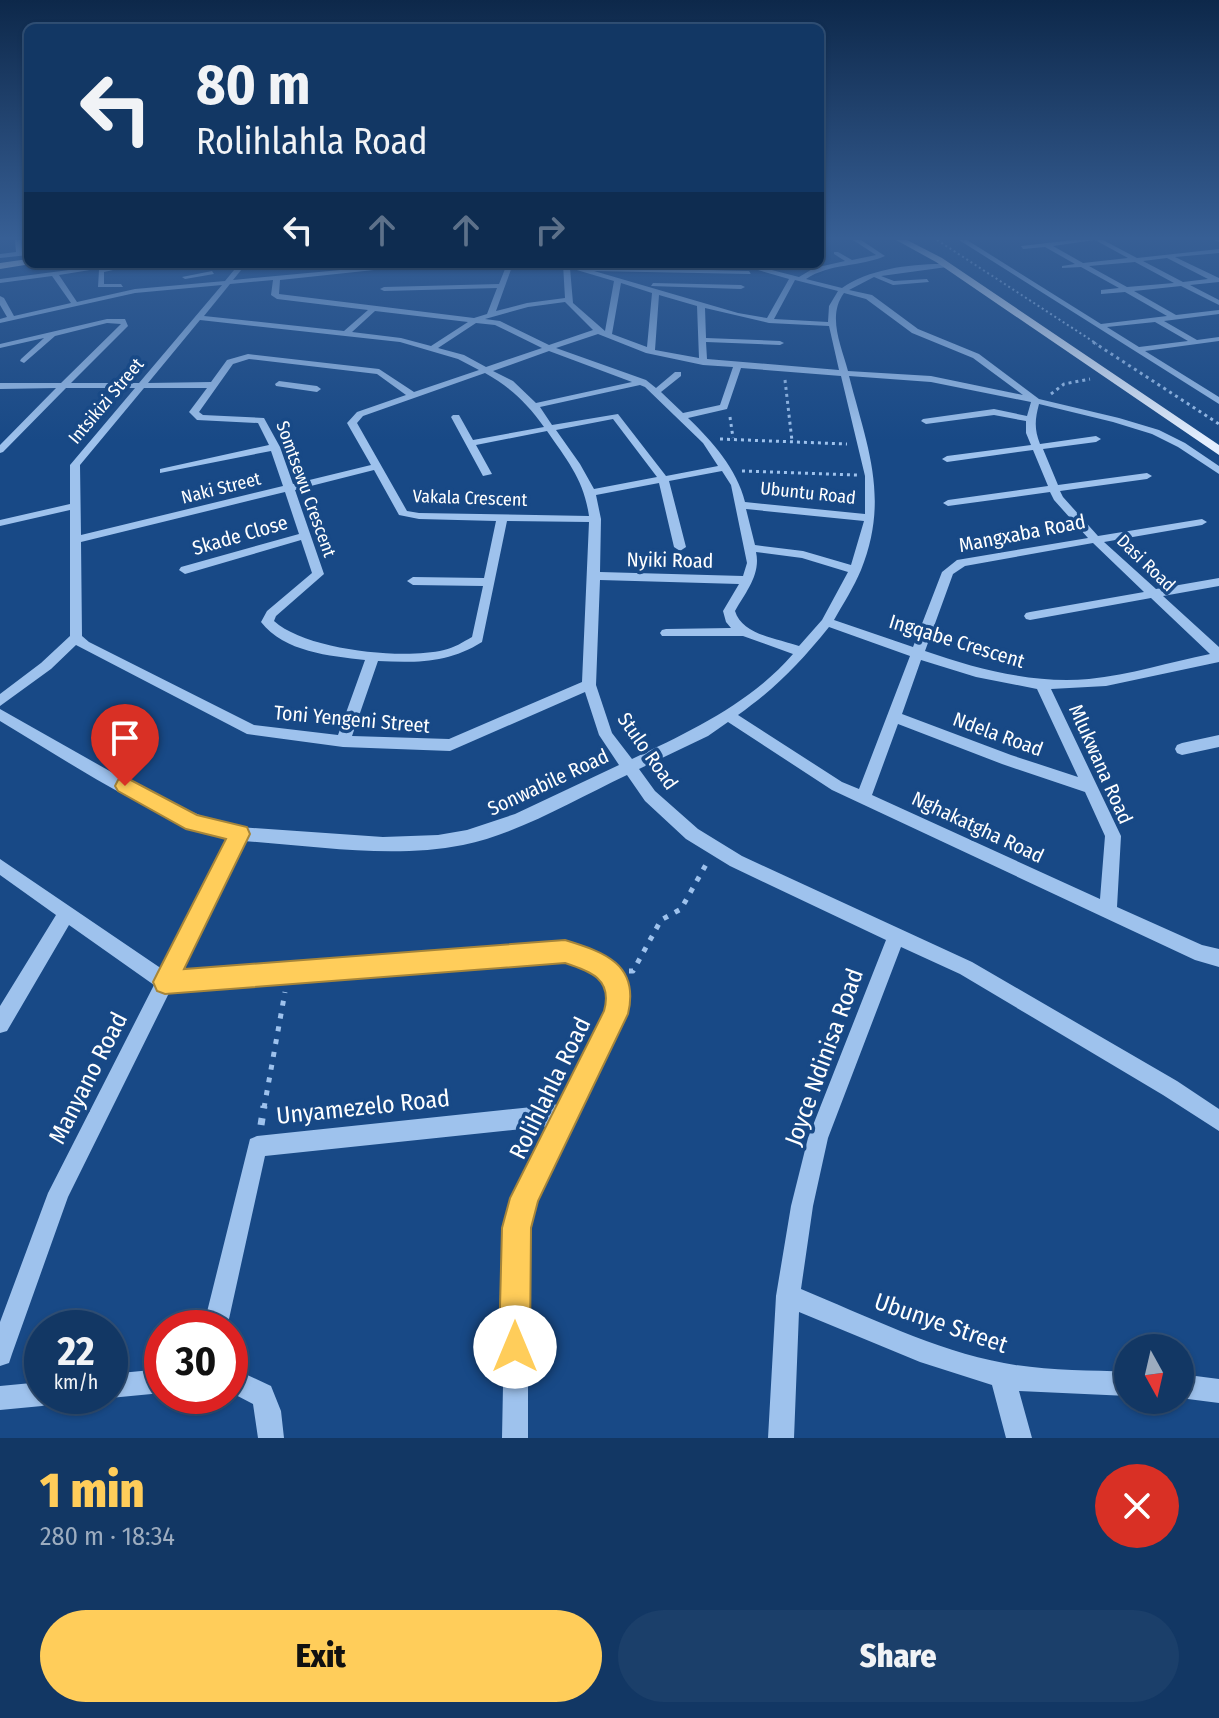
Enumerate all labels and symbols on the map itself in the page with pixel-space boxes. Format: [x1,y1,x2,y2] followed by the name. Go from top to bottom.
[64,353,148,448] street label: Intsikizi Street
[271,418,341,560] street label: Somtsewu Crescent
[179,467,263,508] street label: Naki Street
[759,477,857,509] street label: Ubuntu Road
[412,485,528,511] street label: Vakala Crescent
[957,509,1087,557] street label: Mangxaba Road
[190,510,290,560] street label: Skade Close
[1112,530,1180,596] street label: Dasi Road
[626,547,714,573] street label: Nyiki Road
[886,609,1028,673] street label: Ingqabe Crescent
[273,700,431,738] street label: Toni Yengeni Street
[1064,700,1138,828] street label: Mlukwana Road
[91,704,159,786] pin
[950,707,1046,761] street label: Ndela Road
[613,708,683,794] street label: Stulo Road
[484,744,612,820] street label: Sonwabile Road
[908,786,1048,868] street label: Nghakatgha Road
[779,965,869,1149] street label: Joyce Ndinisa Road
[43,1007,133,1149] street label: Manyano Road
[504,1012,596,1164] street label: Rolihlahla Road
[275,1084,451,1130] street label: Unyamezelo Road
[871,1287,1011,1359] street label: Ubunye Street
[473,1305,557,1389] position arrow
[144,1310,248,1414] speed limit sign: 30
[1114,1334,1194,1414] north arrow

